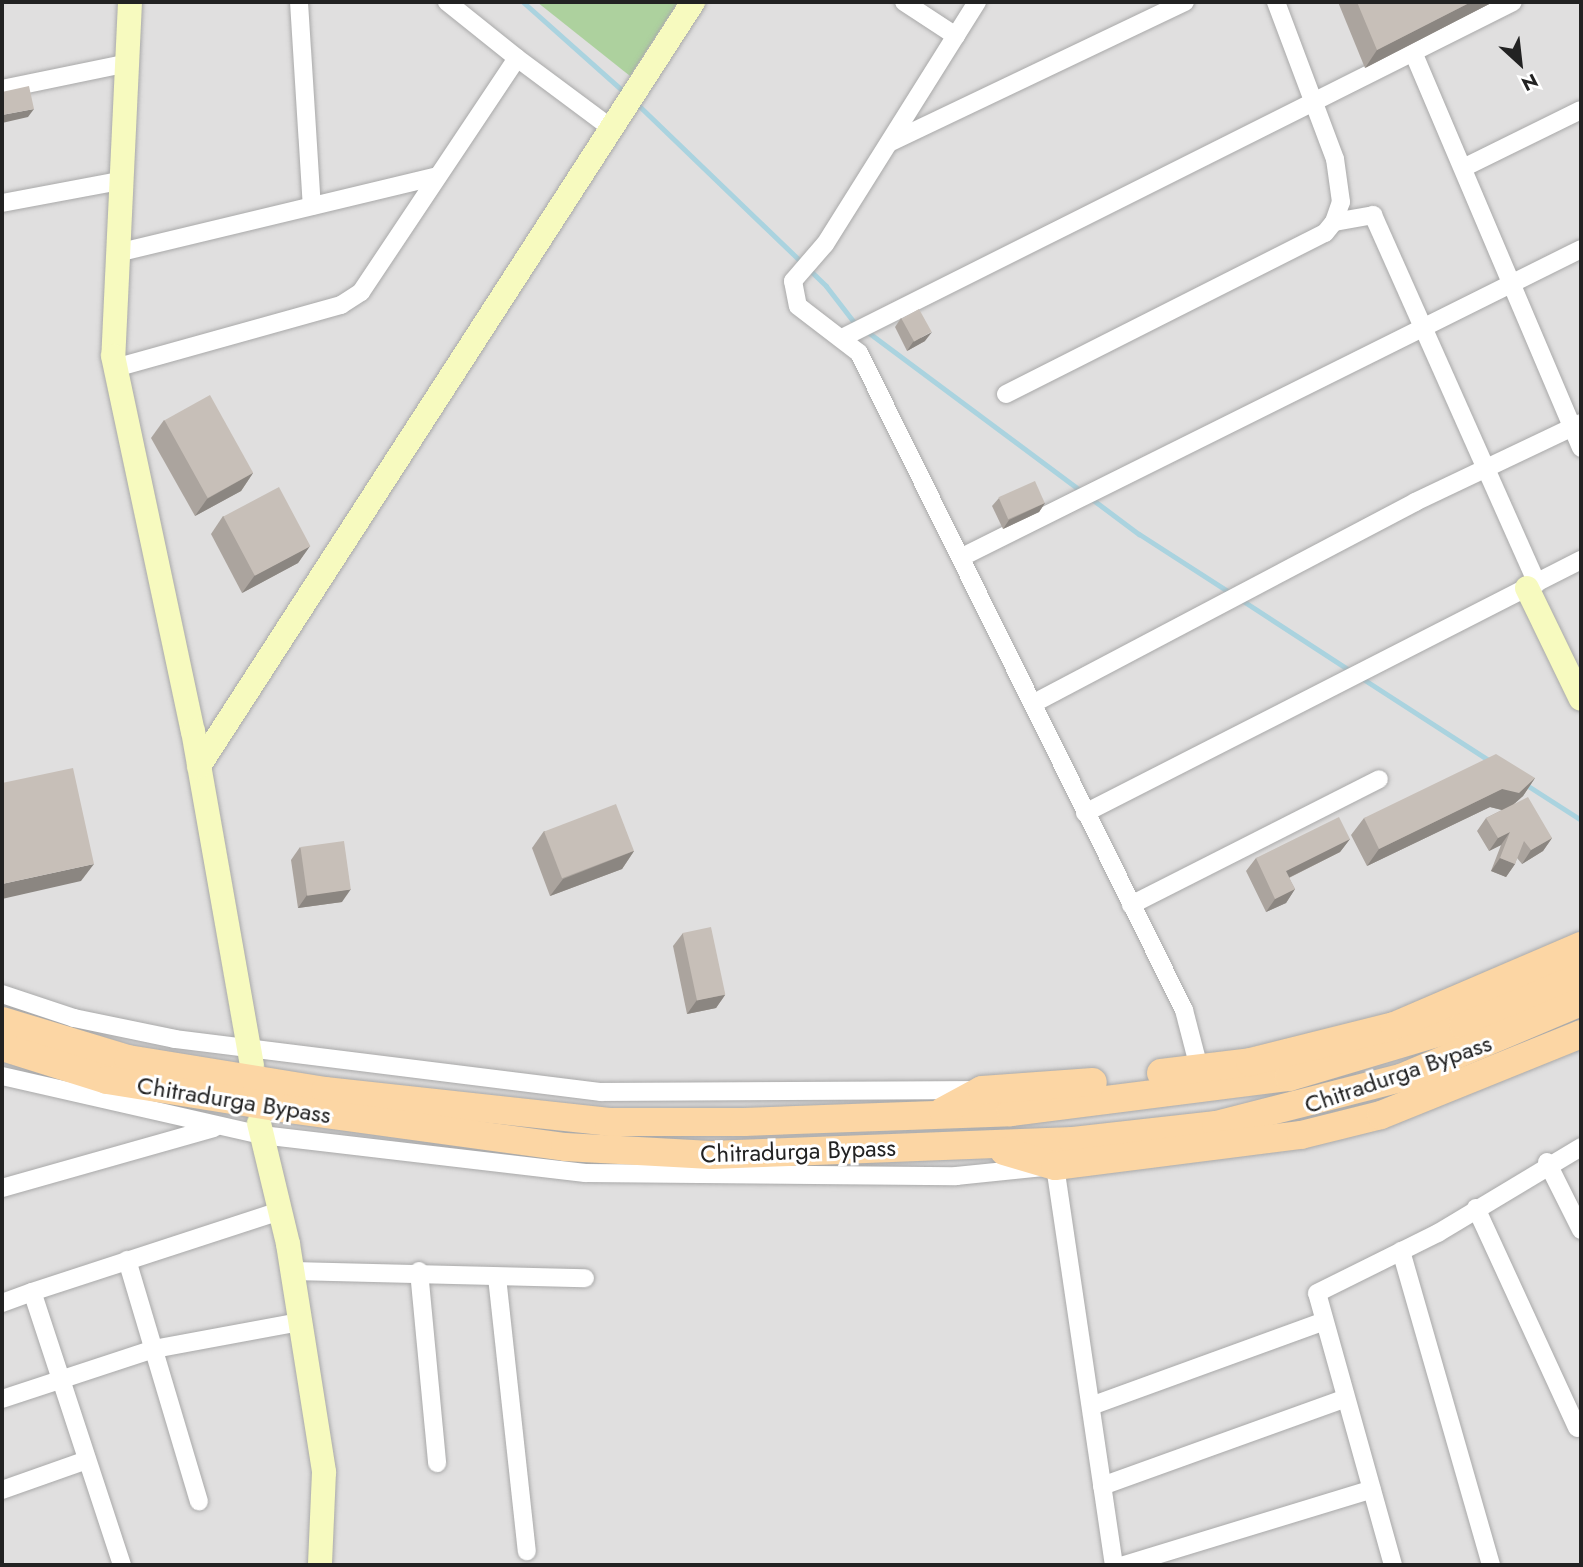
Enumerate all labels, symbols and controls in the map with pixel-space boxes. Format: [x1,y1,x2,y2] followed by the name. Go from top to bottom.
[1485,28,1555,98] north arrow
[1517,67,1543,98] text: N
[1301,1028,1495,1120] street label: Chitradurga Bypass
[135,1070,333,1130] street label: Chitradurga Bypass
[700,1133,896,1169] street label: Chitradurga Bypass

